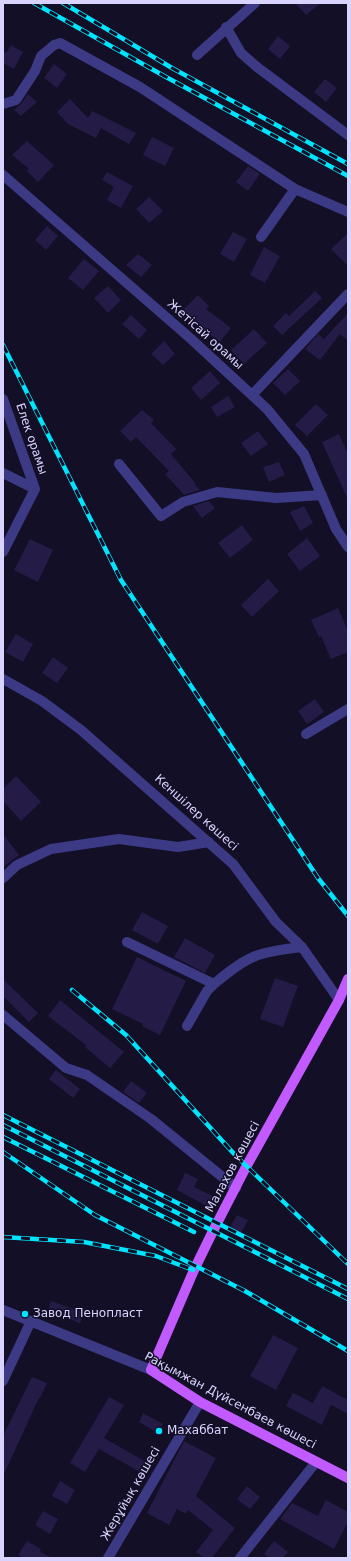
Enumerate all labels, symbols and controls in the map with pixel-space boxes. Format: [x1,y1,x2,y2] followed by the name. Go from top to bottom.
[164,297,246,373] street label: Жетісай орамы
[12,401,50,477] street label: Елек орамы
[151,772,241,854] street label: Кеншілер көшесі
[203,1119,263,1215] street label: Малахов көшесі
[33,1307,143,1321] place label: Завод Пенопласт
[20,1309,30,1319] marker: Завод Пенопласт
[142,1350,318,1452] street label: Рақымжан Дүйсенбаев көшесі
[167,1424,228,1438] place label: Махаббат
[154,1426,164,1436] marker: Махаббат
[98,1444,164,1544] street label: Жерұйық көшесі

